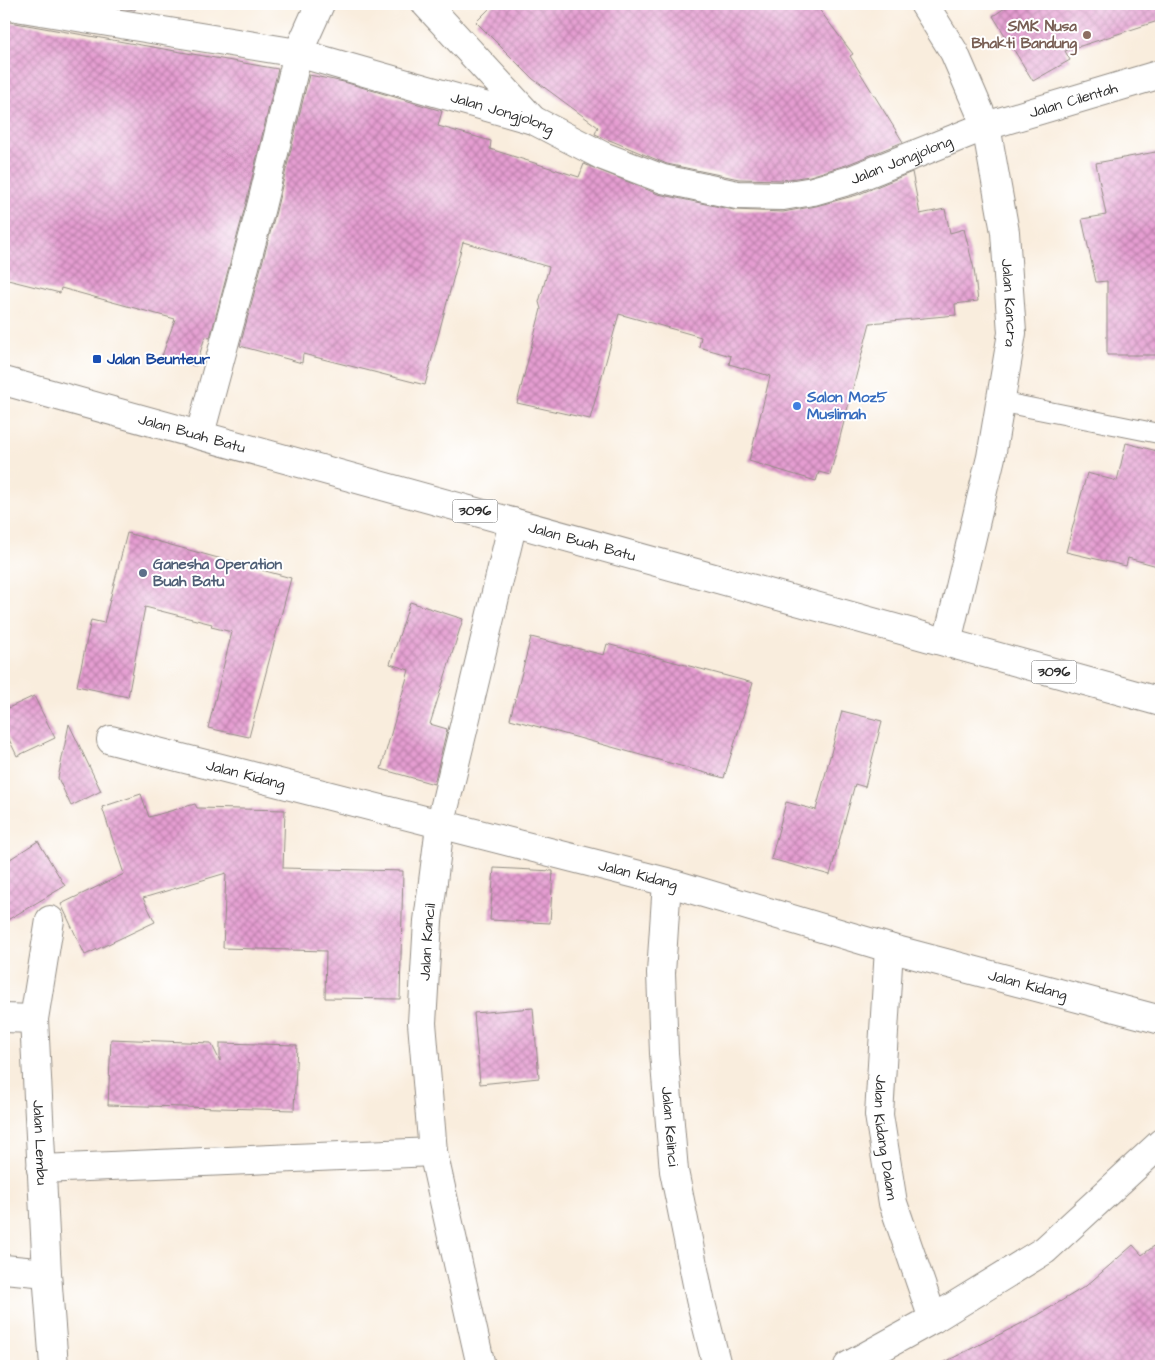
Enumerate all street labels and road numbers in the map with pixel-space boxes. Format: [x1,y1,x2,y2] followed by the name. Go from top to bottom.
[1027,77,1120,123] street label: Jalan Cilentah
[448,87,558,141] street label: Jalan Jongjolong
[847,130,956,190] street label: Jalan Jongjolong
[996,258,1023,349] street label: Jalan Kancra
[136,408,248,458] street label: Jalan Buah Batu
[452,500,498,522] road number: 3096
[526,517,639,566] street label: Jalan Buah Batu
[1032,660,1076,684] road number: 3096
[204,754,288,796] street label: Jalan Kidang
[596,854,680,896] street label: Jalan Kidang
[414,902,441,981] street label: Jalan Kancil
[986,964,1070,1006] street label: Jalan Kidang
[868,1074,903,1202] street label: Jalan Kidang Dalam
[656,1086,684,1168] street label: Jalan Kelinci
[28,1099,53,1186] street label: Jalan Lembu

